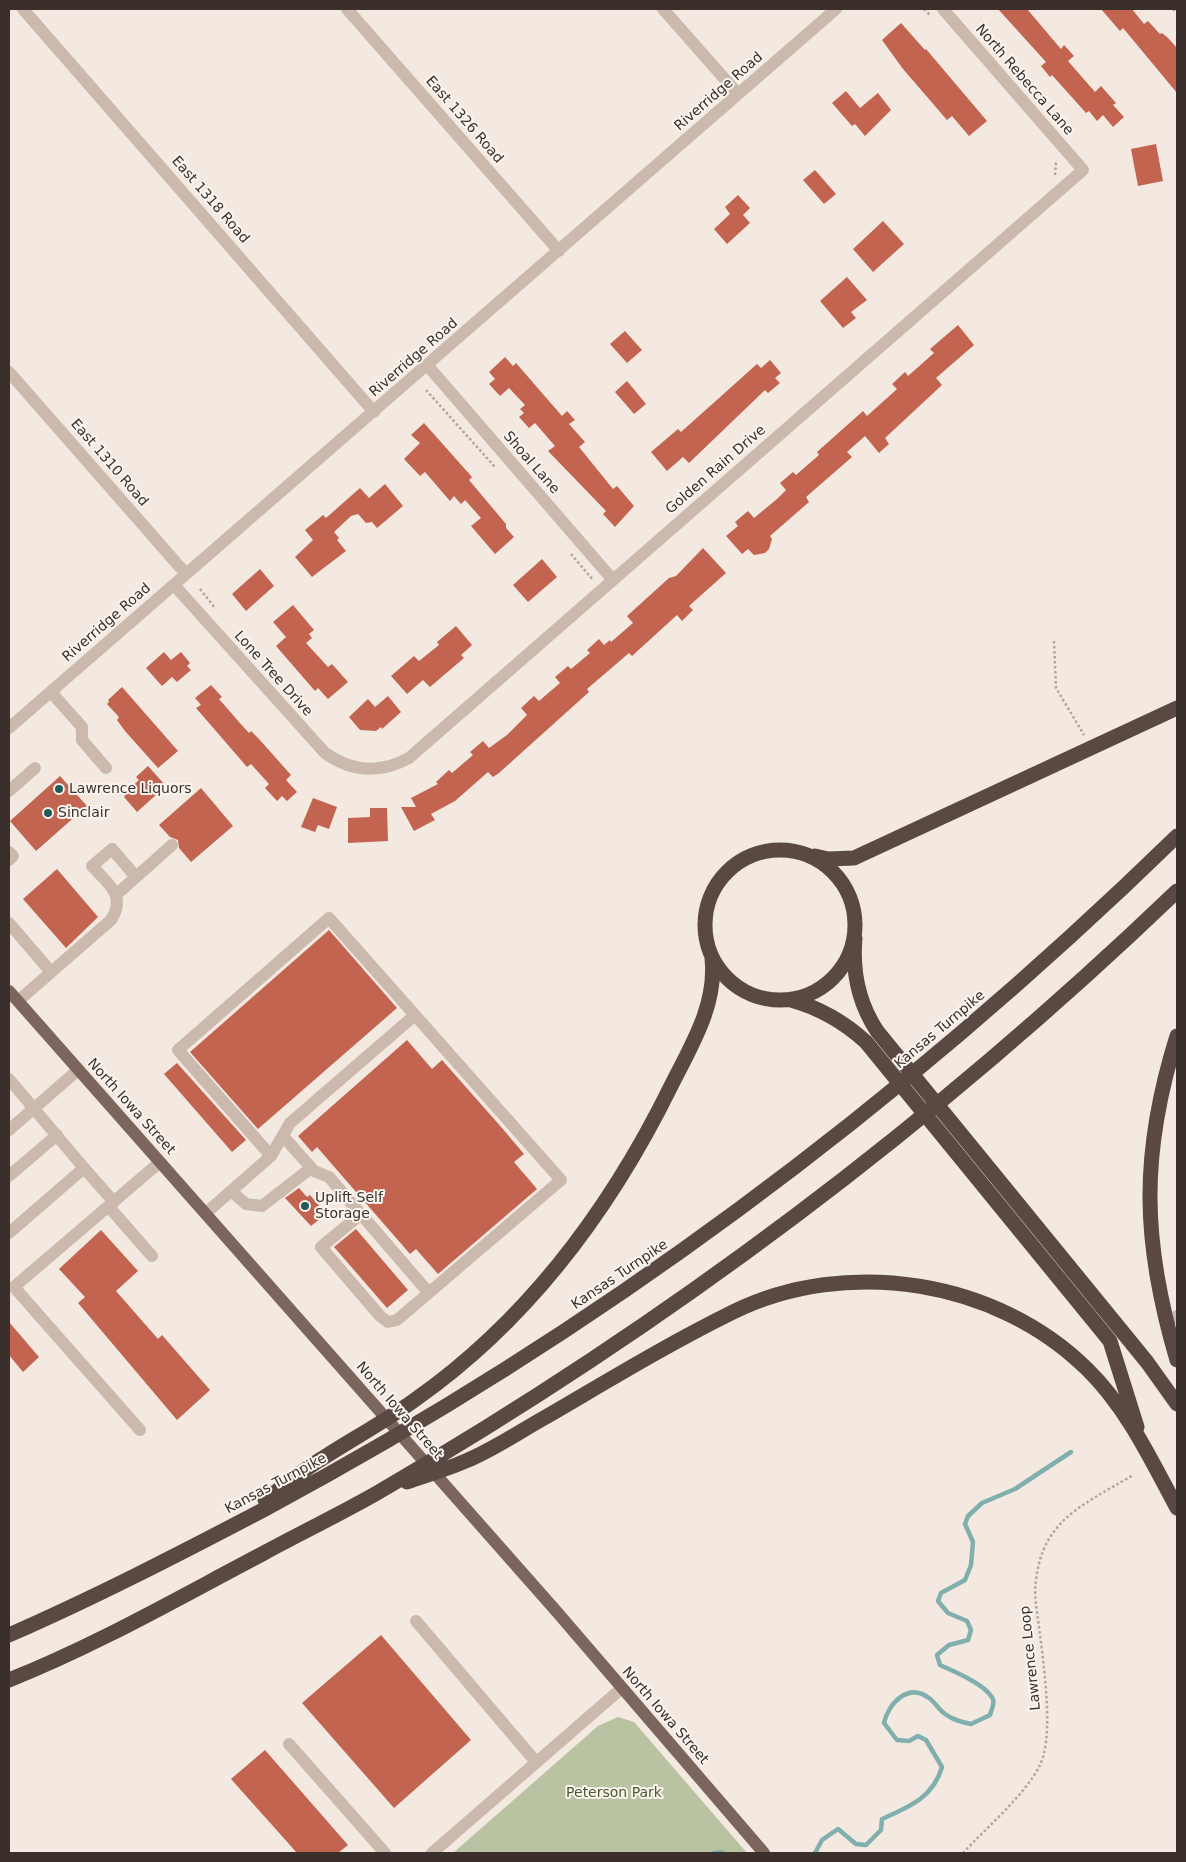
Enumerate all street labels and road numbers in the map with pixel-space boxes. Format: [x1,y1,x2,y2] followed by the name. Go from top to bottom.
[971,21,1077,139] street label: North Rebecca Lane
[671,49,767,135] street label: Riverridge Road
[422,73,506,167] street label: East 1326 Road
[168,153,252,247] street label: East 1318 Road
[366,315,462,401] street label: Riverridge Road
[67,416,151,510] street label: East 1310 Road
[663,422,769,518] street label: Golden Rain Drive
[499,428,563,498] street label: Shoal Lane
[59,580,155,666] street label: Riverridge Road
[230,628,316,720] street label: Lone Tree Drive
[891,987,989,1073] street label: Kansas Turnpike
[83,1056,179,1158] street label: North Iowa Street
[569,1237,671,1313] street label: Kansas Turnpike
[352,1359,446,1463] street label: North Iowa Street
[222,1450,330,1518] street label: Kansas Turnpike
[1017,1605,1045,1711] street label: Lawrence Loop
[618,1664,712,1768] street label: North Iowa Street

